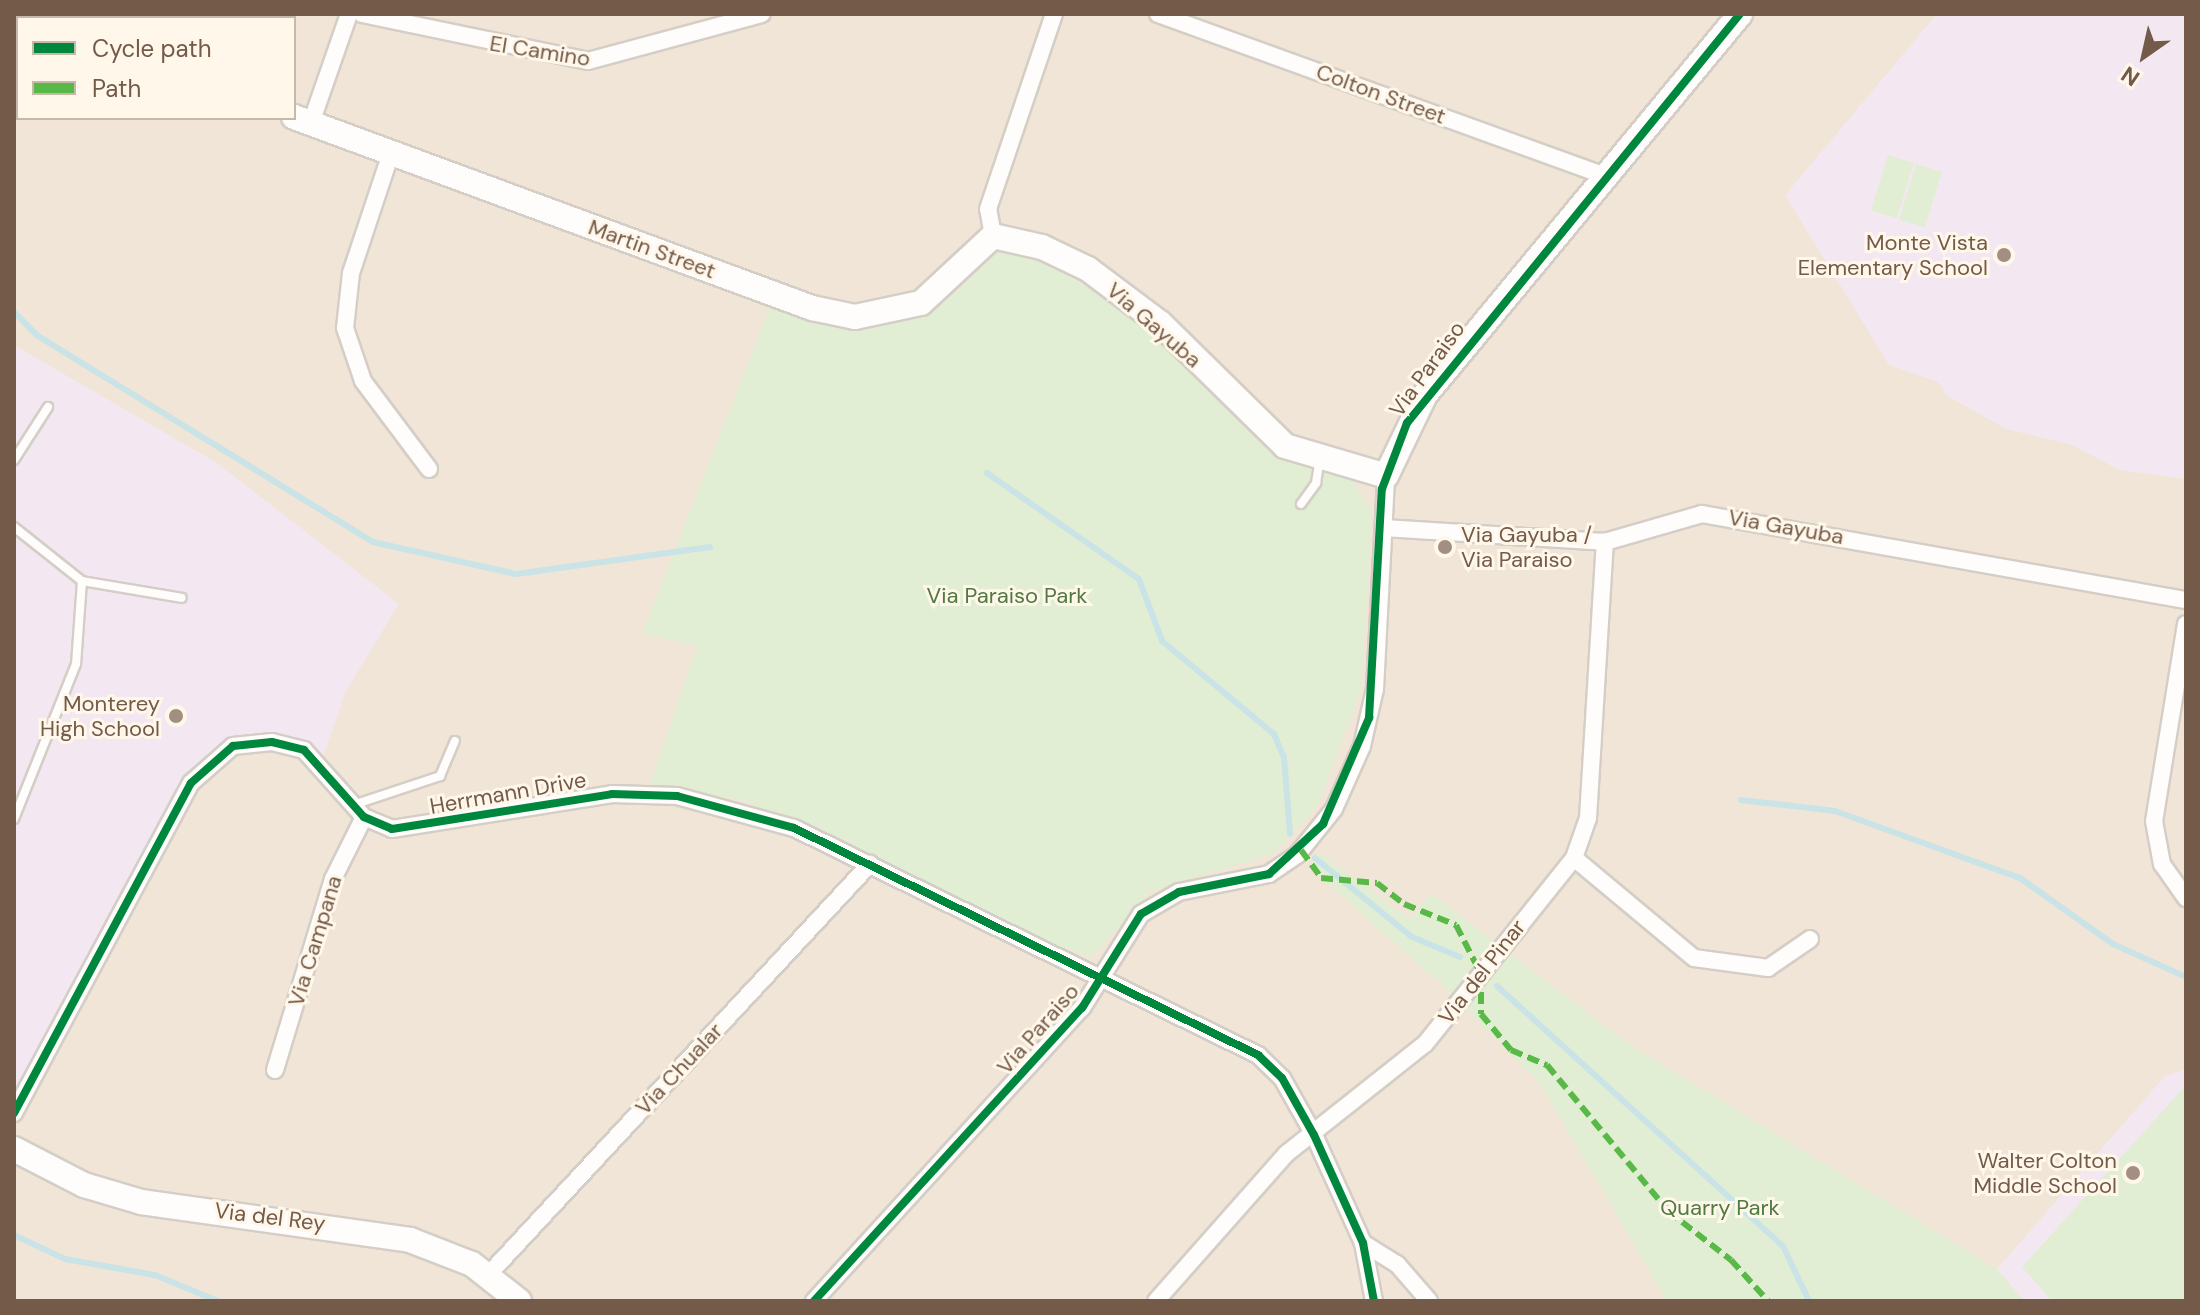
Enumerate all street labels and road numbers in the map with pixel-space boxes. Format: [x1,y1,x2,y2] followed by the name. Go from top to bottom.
[488,30,592,72] street label: El Camino
[1313,58,1449,130] street label: Colton Street
[585,214,719,284] street label: Martin Street
[1101,277,1207,373] street label: Via Gayuba
[1384,316,1470,422] street label: Via Paraiso
[1726,504,1846,550] street label: Via Gayuba
[428,766,588,820] street label: Herrmann Drive
[283,872,347,1010] street label: Via Campana
[1433,914,1531,1030] street label: Via del Pinar
[991,978,1085,1080] street label: Via Paraiso
[630,1018,728,1120] street label: Via Chualar
[213,1197,327,1237] street label: Via del Rey

